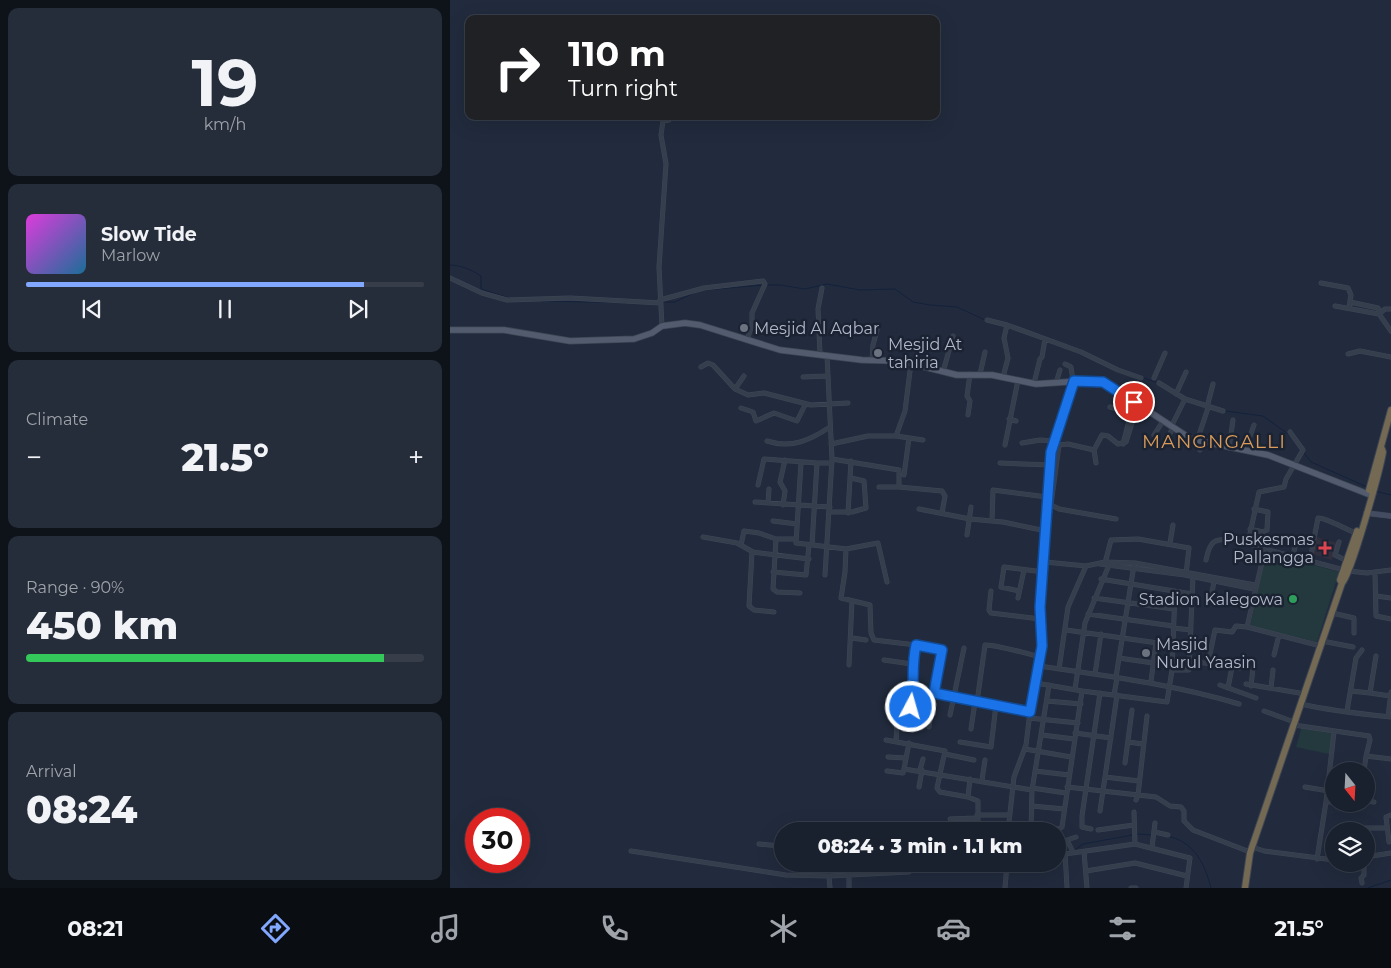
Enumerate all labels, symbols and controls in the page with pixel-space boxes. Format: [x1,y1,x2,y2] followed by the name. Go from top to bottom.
[568,32,666,75] text: 110 m
[485,35,550,100] icon: right
[192,43,258,122] text: 19
[568,75,678,102] text: Turn right
[204,115,246,134] text: km/h
[101,223,197,246] text: Slow Tide
[101,246,160,265] text: Marlow
[78,295,106,323] icon: previous
[211,295,239,323] icon: pause
[344,295,372,323] icon: next
[754,319,879,338] place label: Mesjid Al Aqbar
[738,322,750,334] marker: Mesjid Al Aqbar
[888,335,963,372] place label: Mesjid At tahiria
[872,347,884,359] marker: Mesjid At tahiria
[1113,381,1155,423] pin
[1120,388,1148,416] icon: arrive
[26,410,88,429] text: Climate
[1142,430,1286,453] district label: MANGNGALLI
[181,434,269,481] text: 21.5°
[26,440,42,474] text: −
[408,440,424,474] text: +
[1223,530,1314,567] place label: Puskesmas Pallangga
[1318,541,1332,555] marker: Puskesmas Pallangga
[26,578,124,597] text: Range · 90%
[1139,590,1283,609] place label: Stadion Kalegowa
[1287,593,1299,605] marker: Stadion Kalegowa
[26,602,178,649] text: 450 km
[1156,635,1256,672] place label: Masjid Nurul Yaasin
[1140,647,1152,659] marker: Masjid Nurul Yaasin
[884,680,936,732] position arrow
[26,762,76,781] text: Arrival
[1325,762,1375,812] north arrow
[1325,762,1375,872] map controls
[26,786,137,833] text: 08:24
[465,808,530,873] speed limit sign: 30
[1325,822,1375,872] button: layers
[818,835,1022,858] text: 08:24 · 3 min · 1.1 km
[258,911,293,946] icon: directions
[428,911,463,946] icon: music
[597,911,632,946] icon: phone
[766,911,801,946] icon: climate
[936,911,971,946] icon: car
[1105,911,1140,946] icon: filters
[67,915,124,942] text: 08:21
[1274,915,1324,942] text: 21.5°

